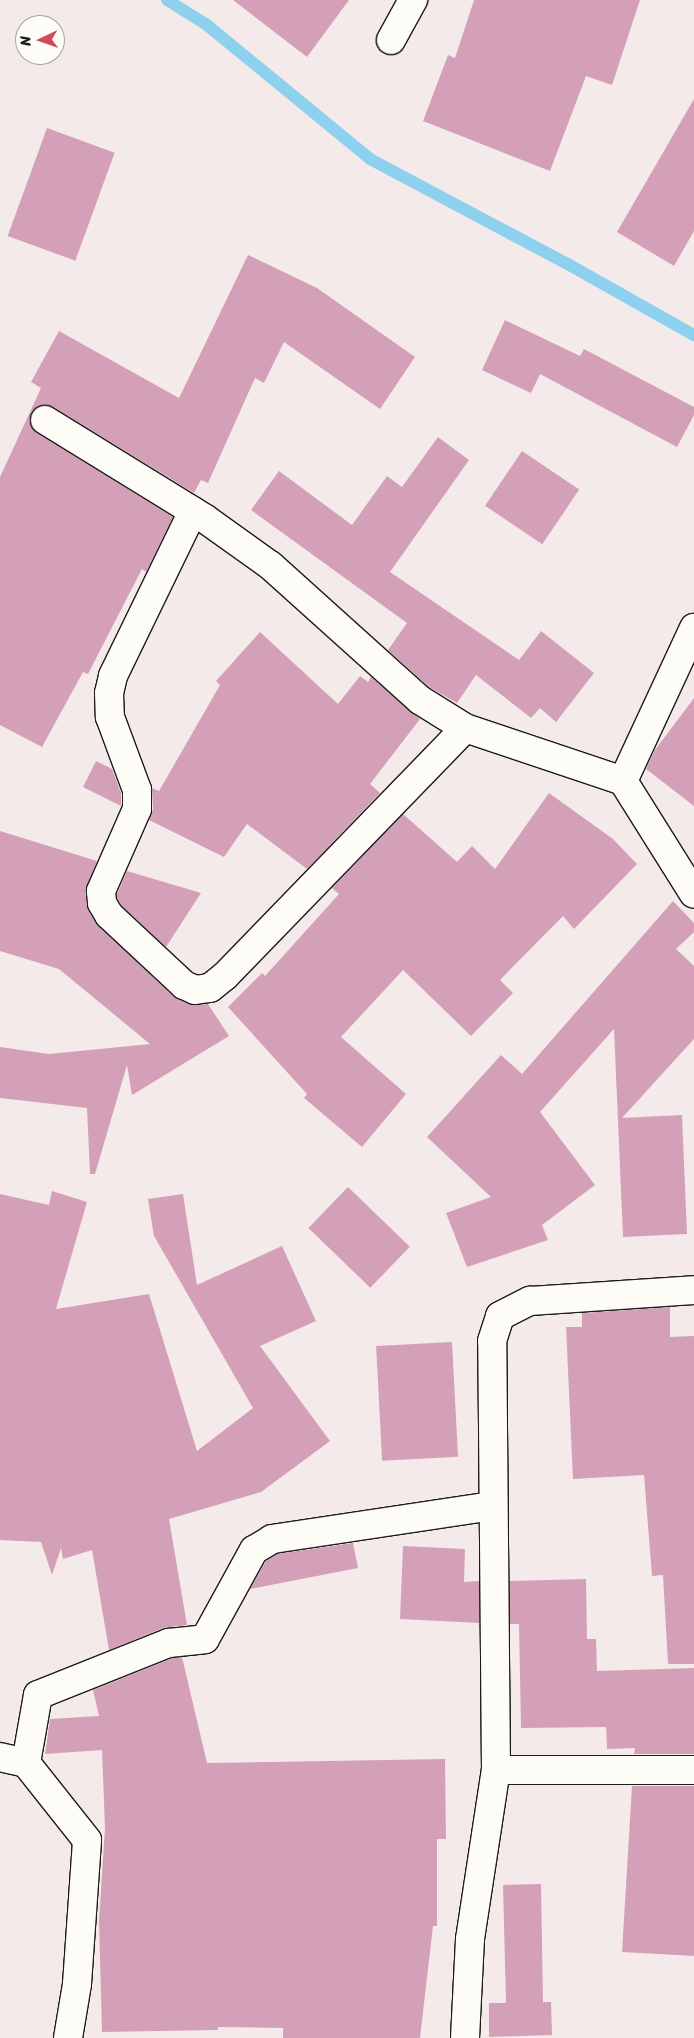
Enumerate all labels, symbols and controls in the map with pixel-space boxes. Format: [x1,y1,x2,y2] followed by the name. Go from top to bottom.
[15,15,65,65] north arrow
[13,35,38,46] text: N

